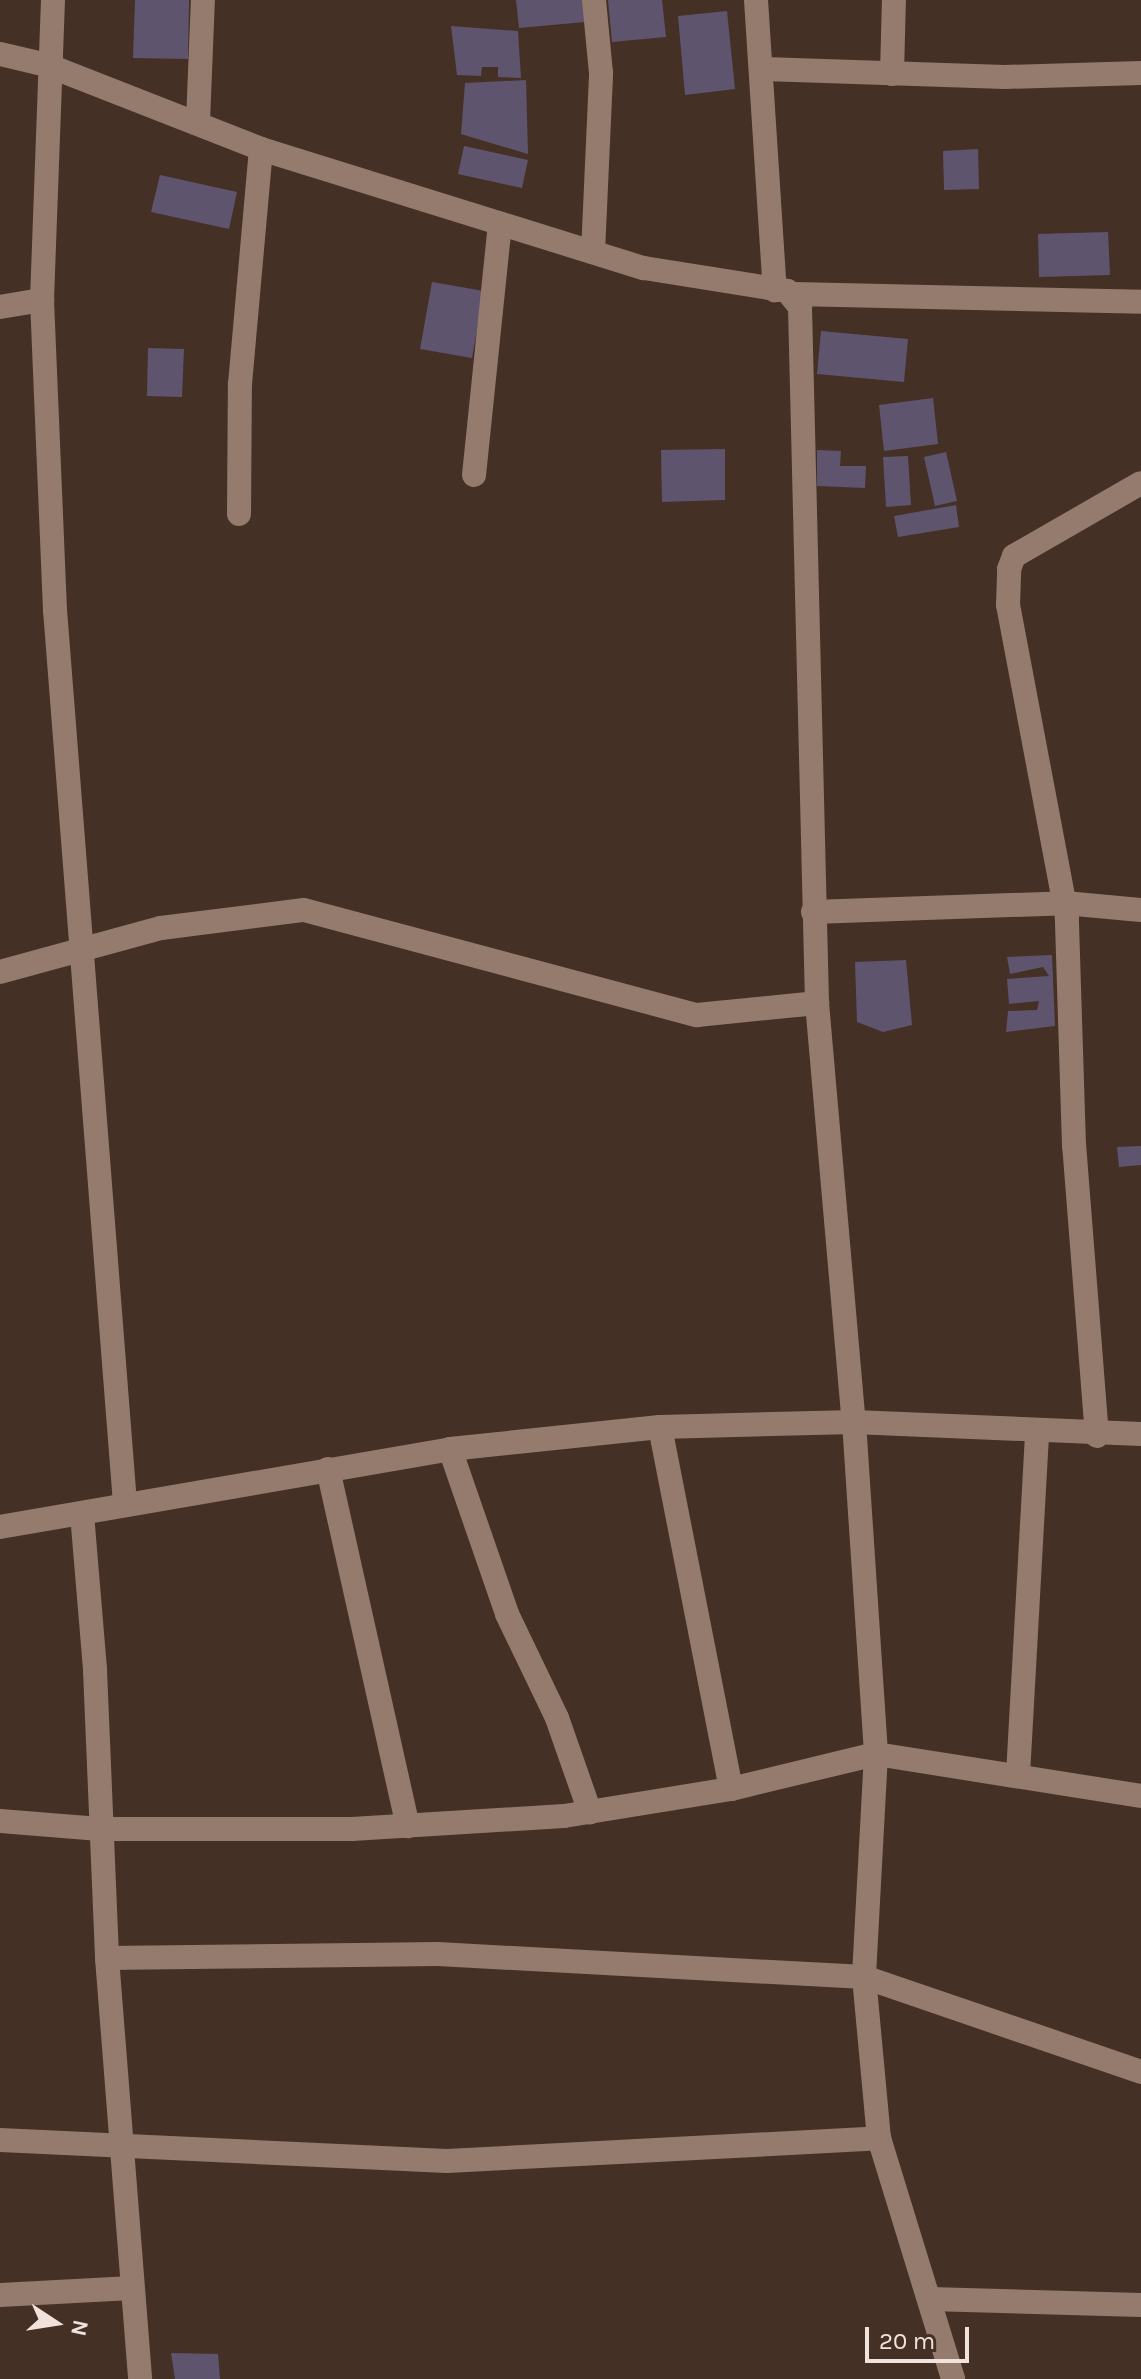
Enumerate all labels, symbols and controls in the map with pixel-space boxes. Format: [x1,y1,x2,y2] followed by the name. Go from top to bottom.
[16,2283,96,2363] north arrow
[869,2311,973,2361] scale bar
[65,2318,94,2338] text: N
[879,2327,935,2355] text: 20 m

